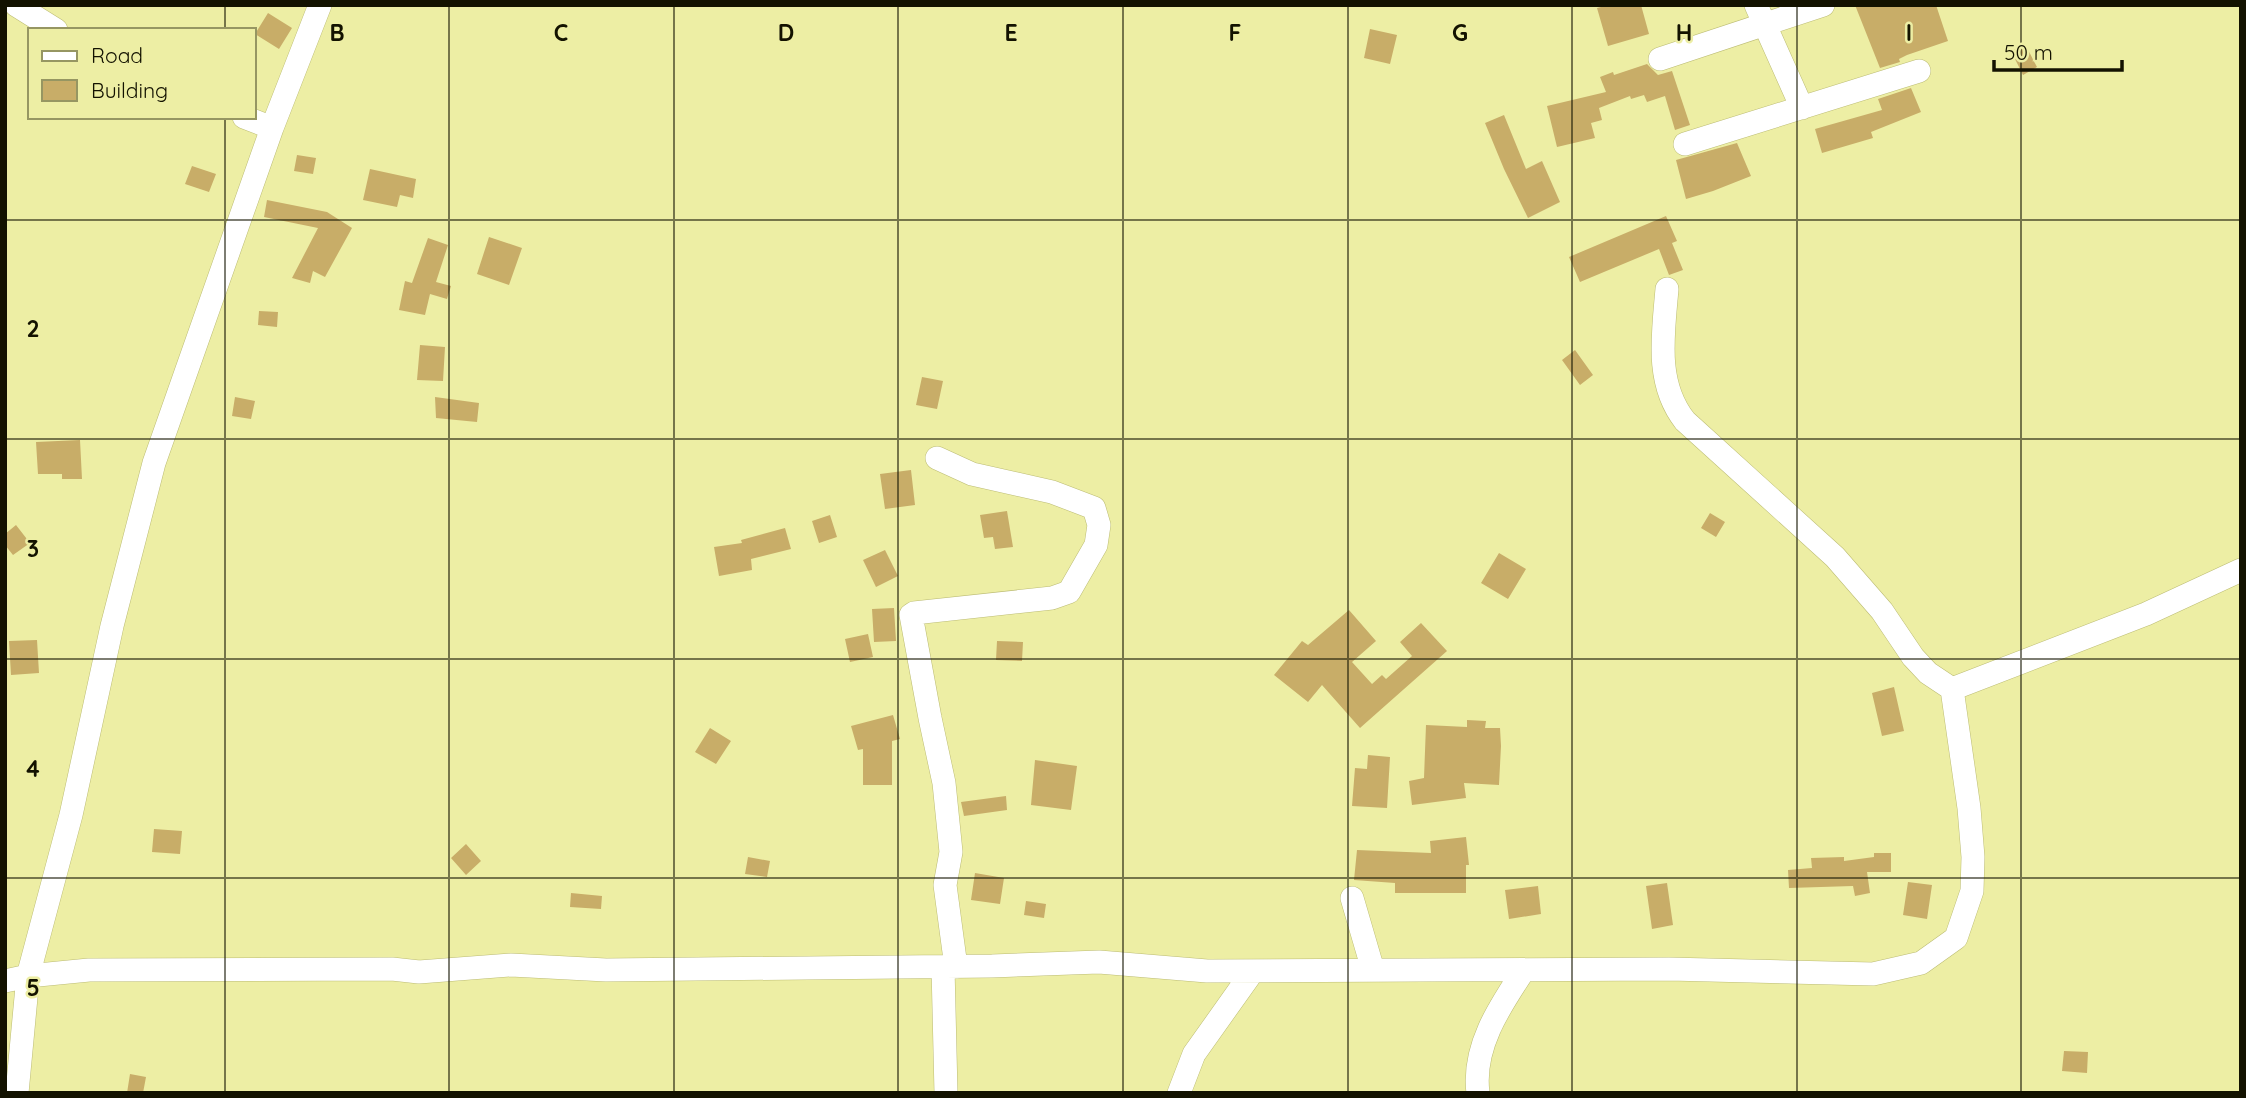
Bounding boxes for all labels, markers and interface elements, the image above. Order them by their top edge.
text: B [329,18,345,47]
text: C [554,18,568,47]
text: D [778,18,794,47]
text: E [1004,18,1018,47]
text: F [1229,18,1241,47]
text: G [1452,18,1468,47]
text: H [1676,18,1692,47]
text: I [1906,18,1912,47]
legend [28,28,256,119]
scale bar [1994,28,2122,72]
text: 50 m [2004,39,2053,65]
text: Road [91,42,143,68]
text: Building [91,77,168,103]
text: 2 [26,314,40,343]
text: 3 [27,534,39,563]
text: 4 [26,754,40,783]
text: 5 [26,973,40,1002]

